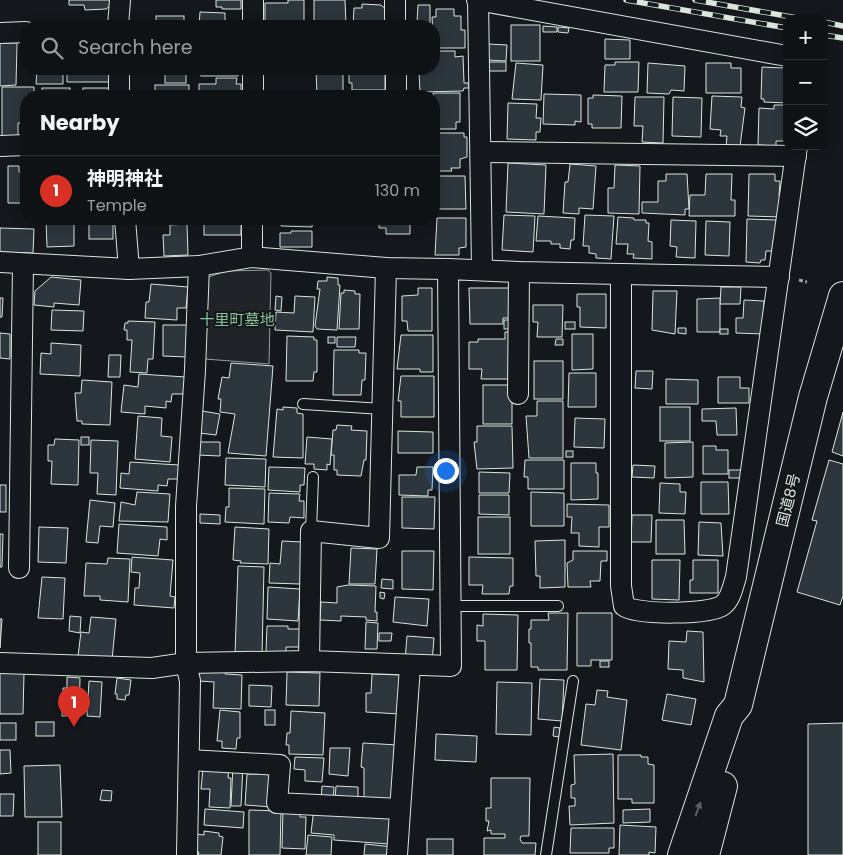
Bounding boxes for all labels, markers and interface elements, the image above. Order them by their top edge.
map controls [783,15,828,150]
button: + [783,15,828,60]
search box [20,20,440,75]
icon: search [38,34,66,62]
text: Search here [78,34,192,61]
button: − [783,60,828,105]
button: layers [783,105,828,150]
text: Nearby [40,108,120,137]
text: 神明神社 [87,165,163,192]
text: 1 [53,179,59,202]
text: 130 m [375,179,420,202]
text: Temple [87,194,147,217]
park label: 十里町墓地 [199,309,275,330]
your location [433,458,459,484]
street label: 国道8号 [771,471,805,529]
pin: 1 [58,686,90,727]
one-way arrow [694,801,702,816]

